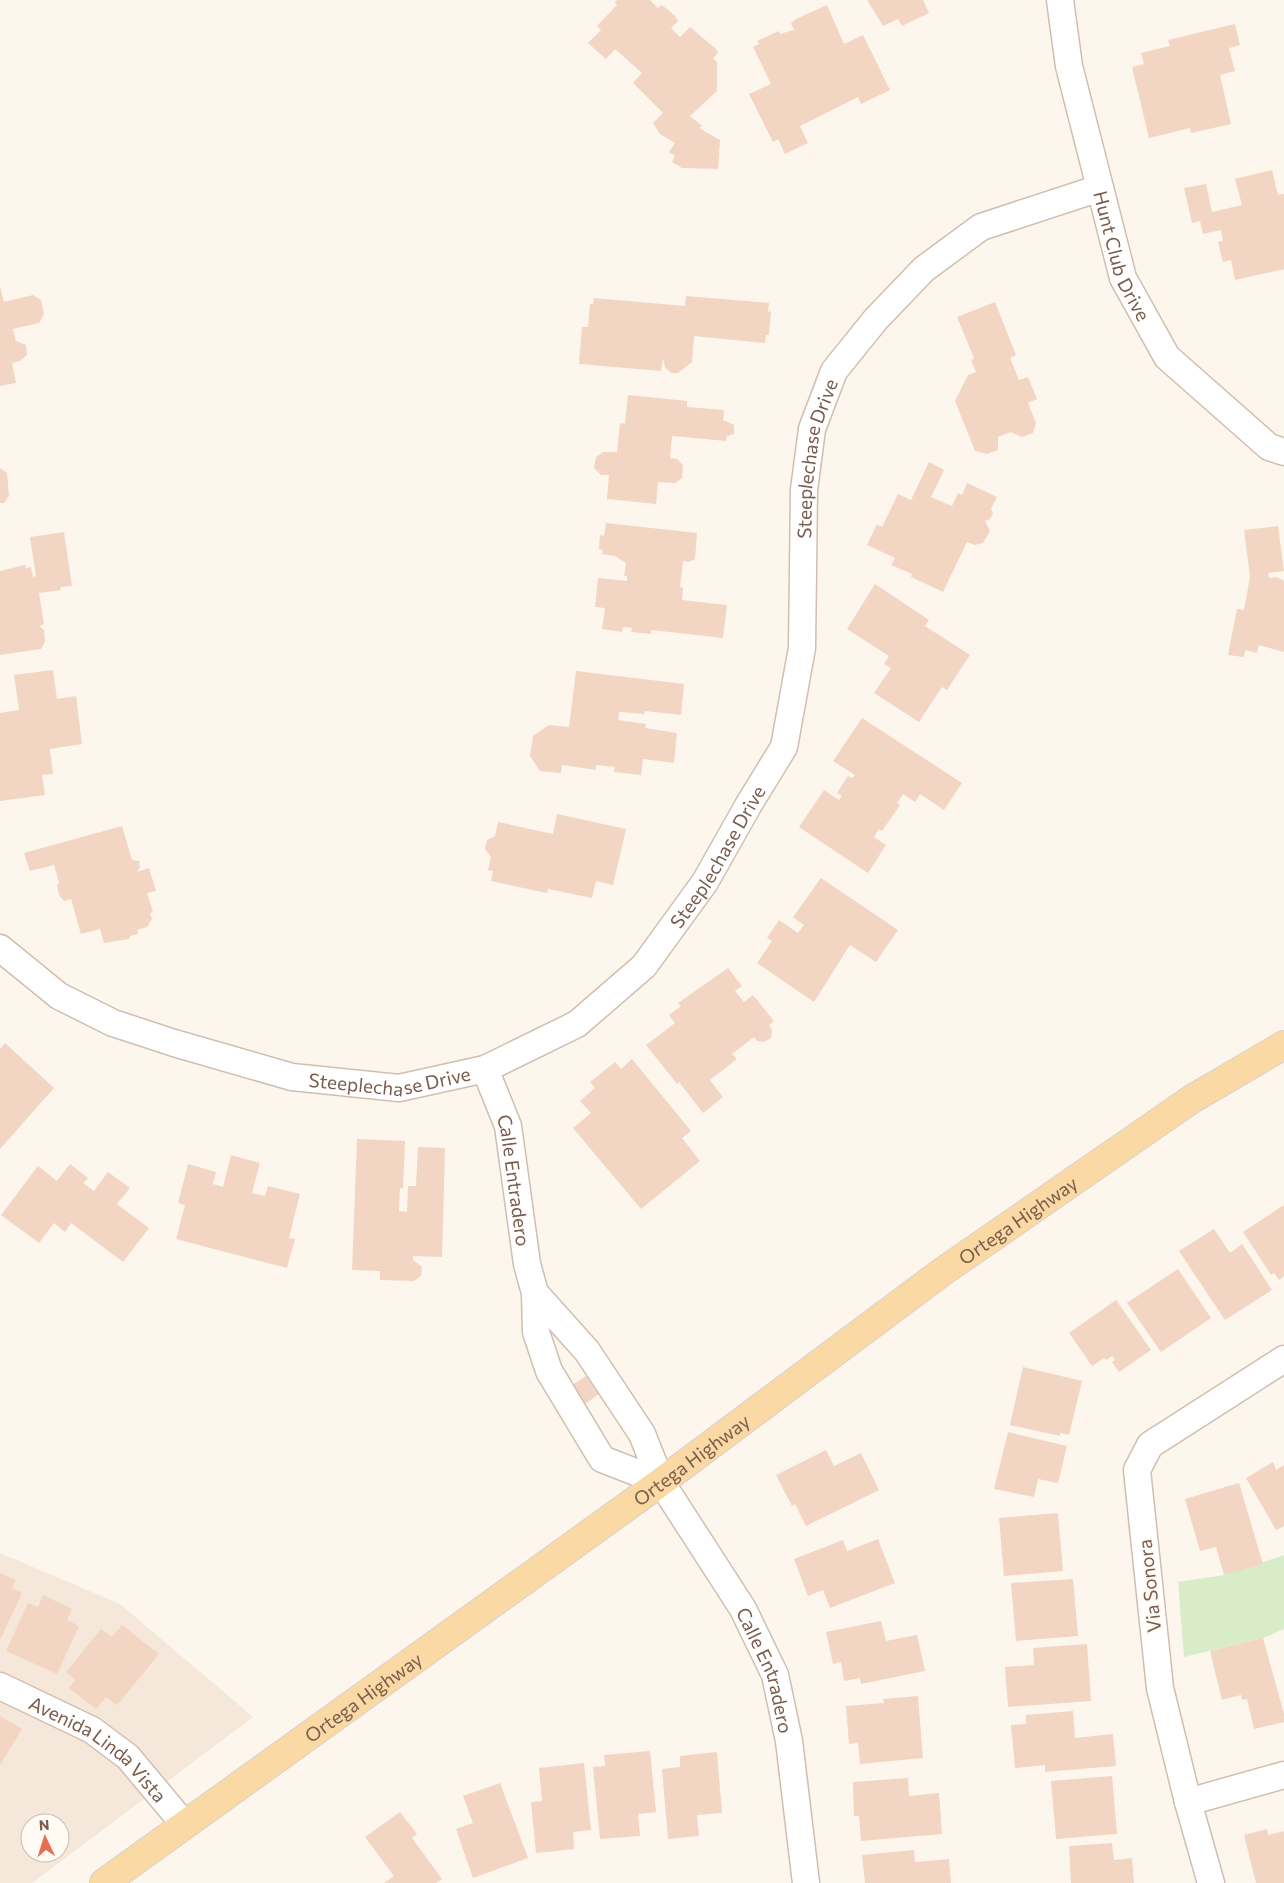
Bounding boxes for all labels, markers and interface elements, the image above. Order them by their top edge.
street label: Hunt Club Drive [1090,188,1156,325]
street label: Steeplechase Drive [792,375,842,539]
street label: Steeplechase Drive [664,781,769,932]
street label: Steeplechase Drive [308,1061,472,1100]
street label: Calle Entradero [493,1110,536,1248]
street label: Ortega Highway [954,1171,1081,1269]
street label: Ortega Highway [628,1408,754,1510]
street label: Via Sonora [1133,1538,1165,1634]
street label: Calle Entradero [732,1603,798,1735]
street label: Ortega Highway [300,1647,426,1747]
street label: Avenida Linda Vista [26,1690,172,1806]
north arrow [20,1813,70,1863]
text: N [38,1816,50,1833]

